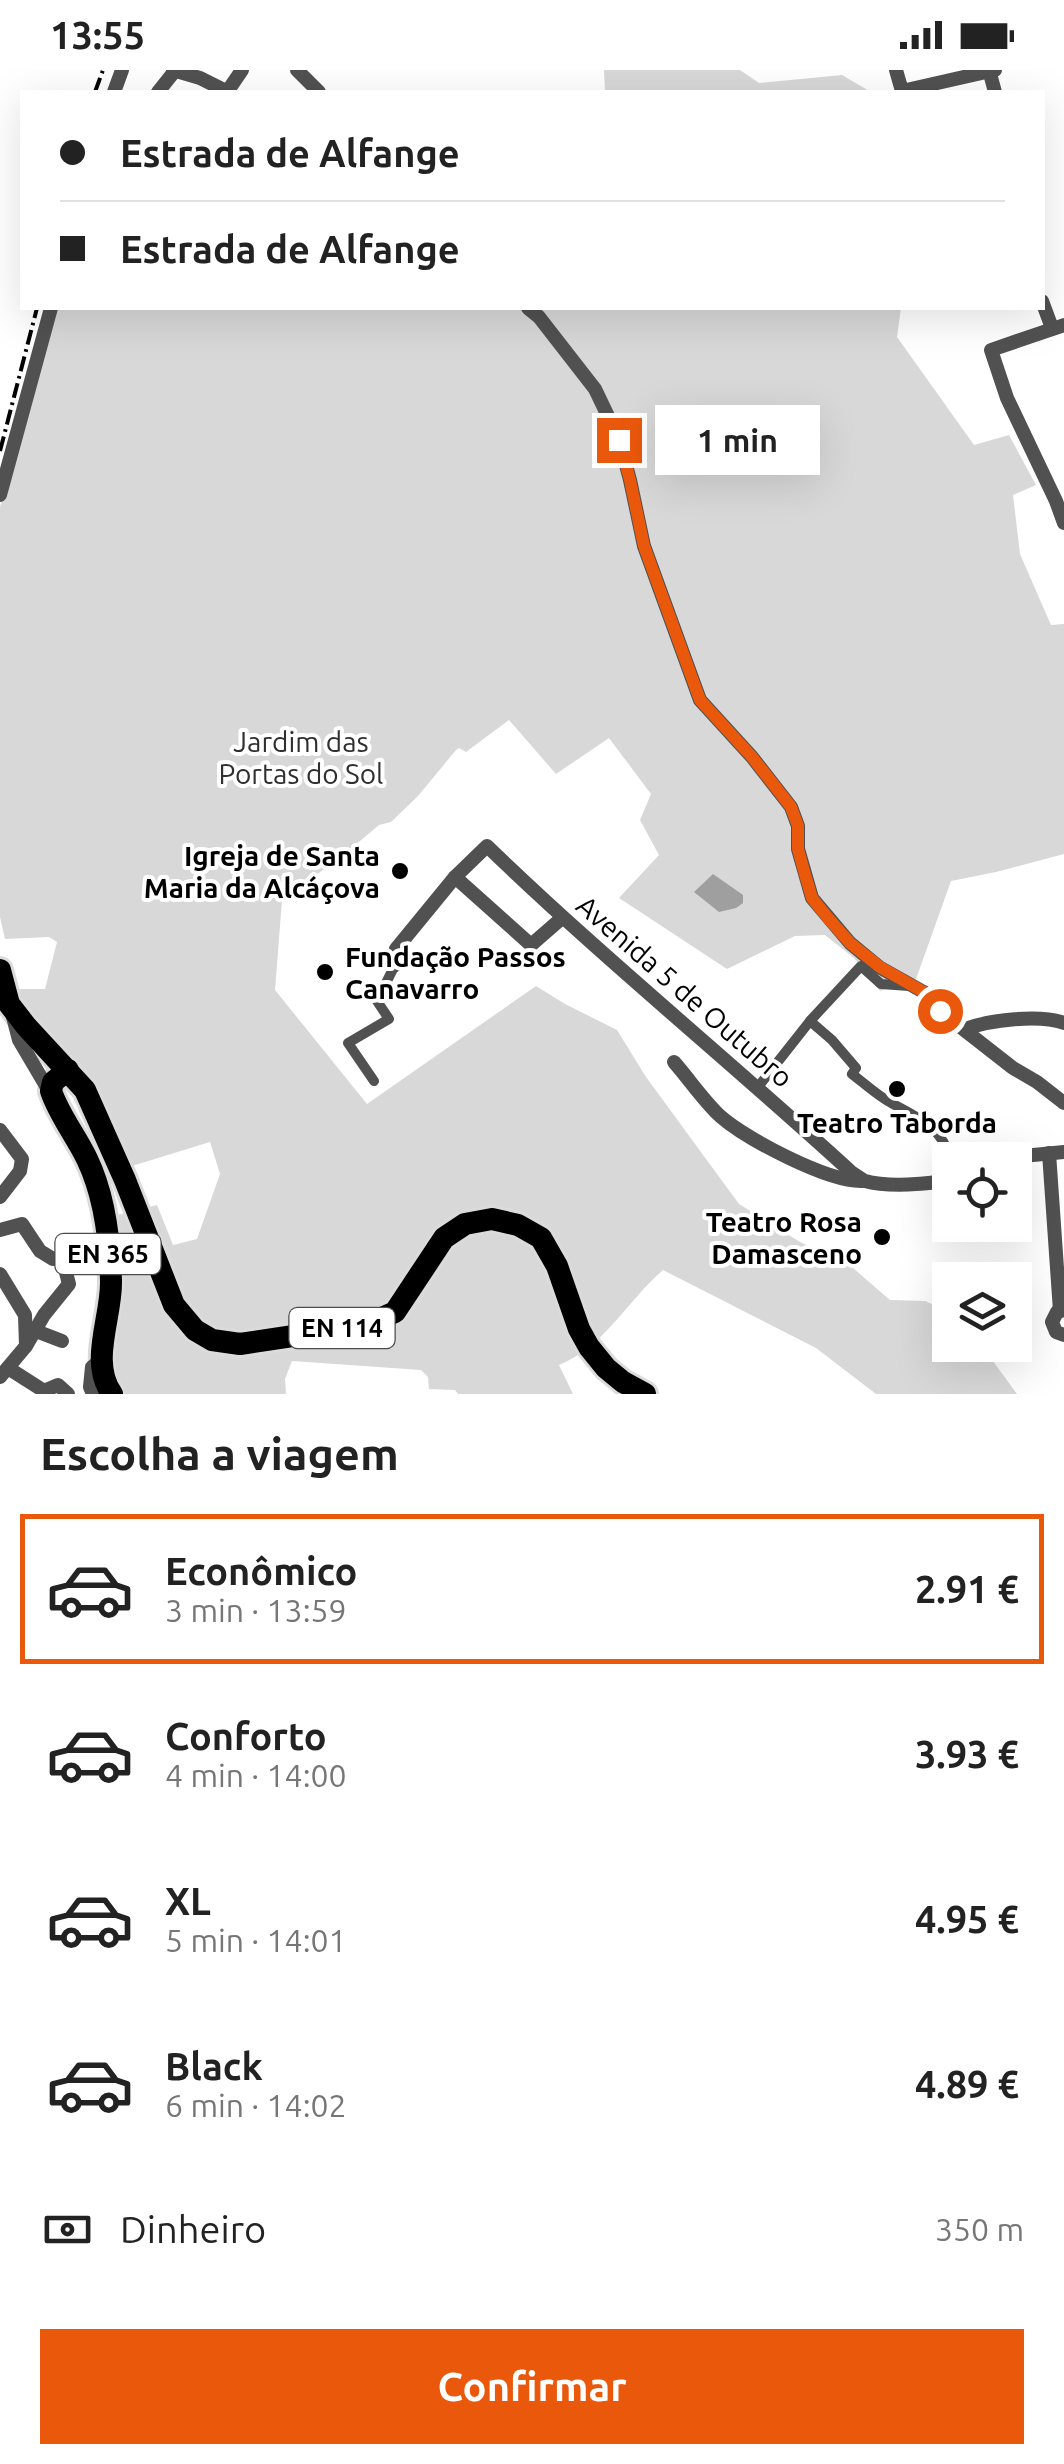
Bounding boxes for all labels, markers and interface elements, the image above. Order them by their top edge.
text: 13:55 [50,14,145,56]
text: Estrada de Alfange [120,132,460,174]
text: Estrada de Alfange [120,228,460,270]
callout: 1 min [654,405,819,475]
route end [597,418,642,463]
text: 1 min [697,422,778,458]
park label: Jardim das Portas do Sol [219,726,383,789]
place label: Igreja de Santa Maria da Alcáçova [144,840,380,904]
marker: Igreja de Santa Maria da Alcáçova [389,860,411,882]
street label: Avenida 5 de Outubro [571,889,799,1093]
place label: Fundação Passos Canavarro [345,941,566,1004]
marker: Fundação Passos Canavarro [314,961,336,983]
route start [918,989,963,1034]
marker: Teatro Taborda [886,1078,908,1100]
place label: Teatro Taborda [797,1107,997,1138]
map controls [932,1142,1032,1362]
button: locate [932,1142,1032,1242]
place label: Teatro Rosa Damasceno [706,1206,862,1269]
marker: Teatro Rosa Damasceno [871,1226,893,1248]
road number: EN 365 [56,1234,160,1274]
button: layers [932,1262,1032,1362]
road number: EN 114 [290,1308,394,1348]
text: Escolha a viagem [40,1428,399,1479]
icon: car [45,1544,135,1634]
text: Econômico [165,1550,357,1592]
text: 2.91 € [915,1568,1019,1610]
text: 3 min · 13:59 [165,1592,347,1628]
icon: car [45,1709,135,1799]
text: Conforto [165,1715,327,1757]
text: 3.93 € [915,1733,1019,1775]
text: 4 min · 14:00 [165,1757,347,1793]
icon: car [45,1874,135,1964]
text: XL [165,1880,211,1922]
text: 4.95 € [915,1898,1019,1940]
text: 5 min · 14:01 [165,1922,347,1958]
icon: car [45,2039,135,2129]
text: Black [165,2045,263,2087]
text: 4.89 € [915,2063,1019,2105]
text: 6 min · 14:02 [165,2087,347,2123]
icon: cash [40,2202,95,2257]
text: Dinheiro [120,2208,266,2250]
text: 350 m [935,2211,1024,2247]
button: Confirmar [40,2329,1024,2444]

